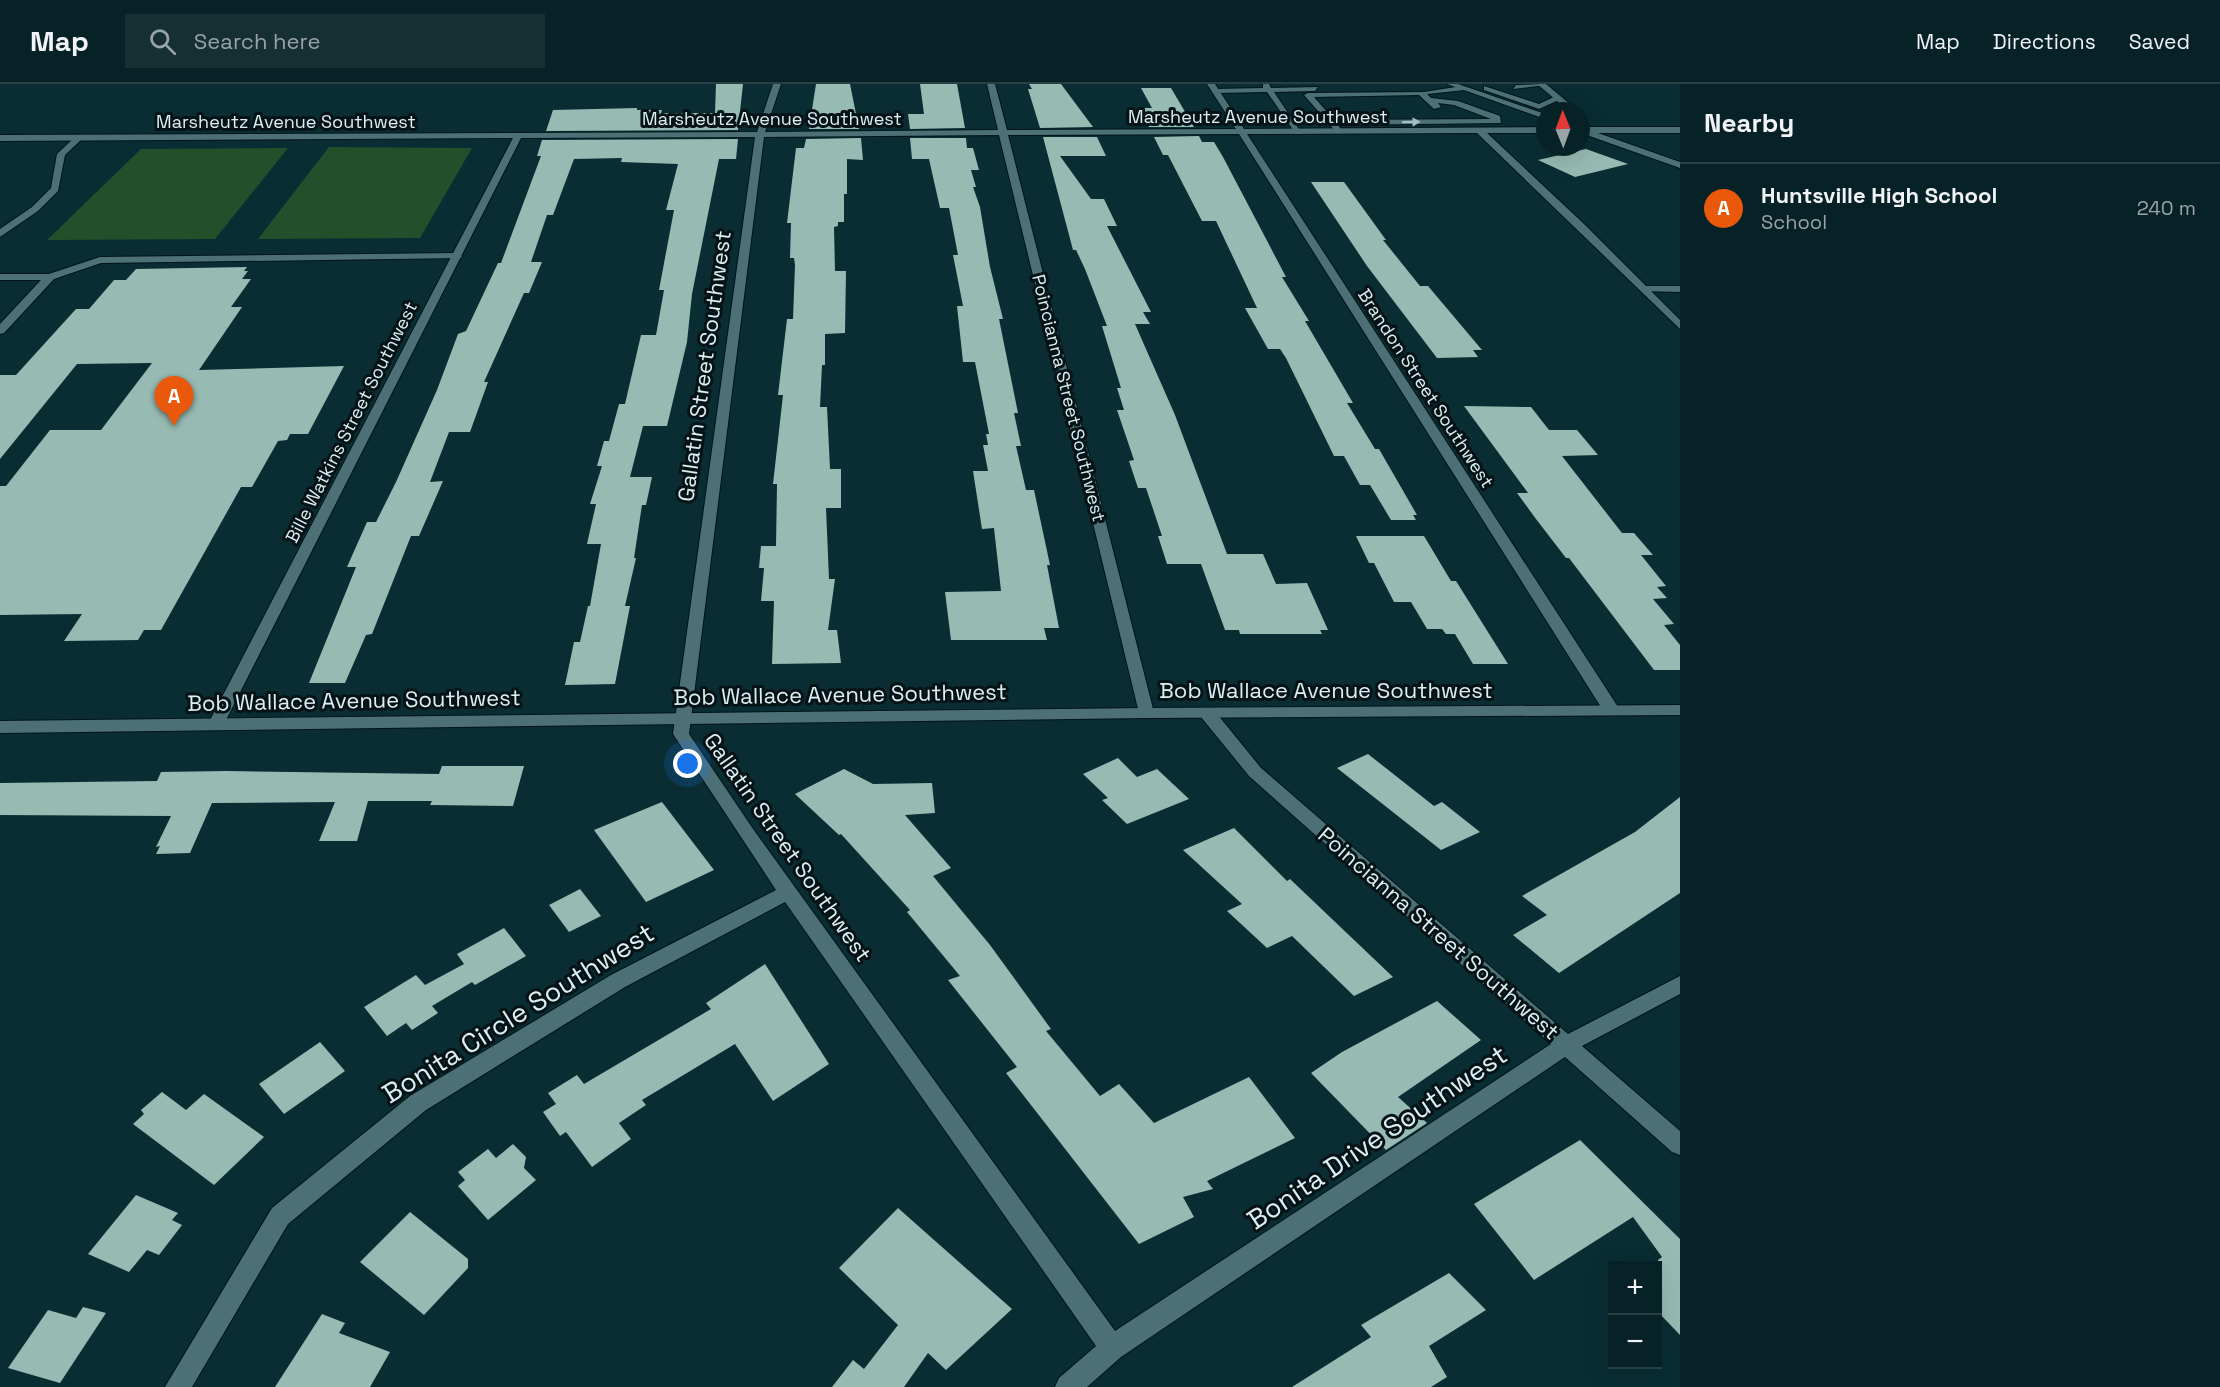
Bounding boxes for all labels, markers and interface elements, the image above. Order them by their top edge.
search box [125,14,545,68]
text: Map [30,23,89,59]
icon: search [146,25,179,58]
text: Search here [194,27,321,55]
text: Map [1916,28,1960,55]
text: Directions [1993,28,2096,55]
text: Saved [2129,28,2190,55]
north arrow [1536,102,1590,156]
street label: Marsheutz Avenue Southwest [1128,105,1388,128]
text: Nearby [1704,106,1794,140]
street label: Marsheutz Avenue Southwest [642,107,902,130]
street label: Marsheutz Avenue Southwest [156,110,416,133]
one-way arrow [1401,117,1420,127]
text: Huntsville High School [1761,181,1997,209]
text: A [1717,195,1730,221]
text: 240 m [2137,195,2196,221]
text: School [1761,209,1827,235]
street label: Gallatin Street Southwest [671,229,737,503]
street label: Poincianna Street Southwest [1027,272,1111,524]
street label: Brandon Street Southwest [1353,284,1499,492]
street label: Bille Watkins Street Southwest [280,298,422,546]
pin: A [154,376,194,426]
street label: Bob Wallace Avenue Southwest [1159,676,1493,704]
street label: Bob Wallace Avenue Southwest [673,677,1007,711]
street label: Bob Wallace Avenue Southwest [187,683,521,717]
street label: Gallatin Street Southwest [698,727,878,967]
your location [673,749,702,778]
street label: Poincianna Street Southwest [1313,821,1565,1045]
street label: Bonita Circle Southwest [376,915,660,1111]
street label: Bonita Drive Southwest [1240,1037,1514,1237]
map controls [1608,1261,1662,1369]
button: + [1608,1261,1662,1315]
button: − [1608,1315,1662,1369]

